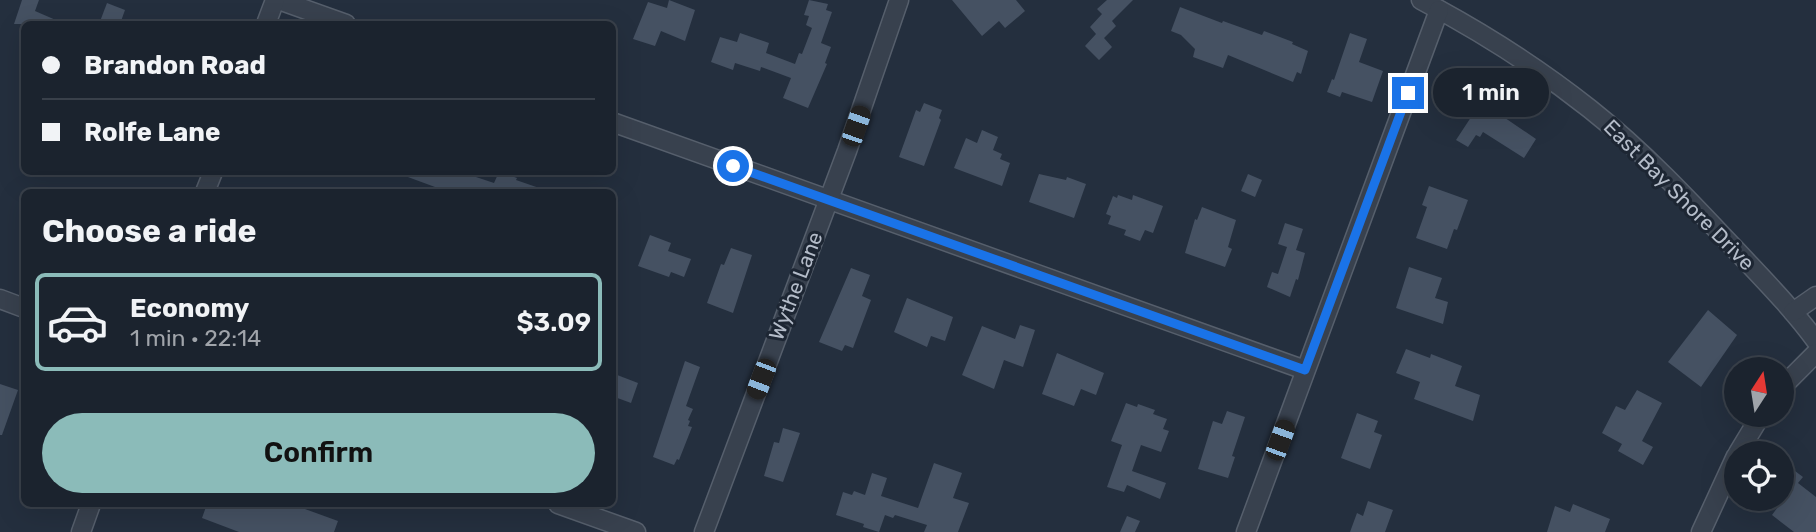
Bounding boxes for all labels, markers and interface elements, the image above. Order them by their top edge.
text: Brandon Road [84,50,266,81]
callout: 1 min [1432,68,1548,118]
route end [1392,77,1424,109]
text: 1 min [1462,78,1520,106]
car [840,103,873,149]
street label: East Bay Shore Drive [1599,114,1760,275]
text: Rolfe Lane [84,117,220,148]
route start [717,150,749,182]
text: Choose a ride [42,212,256,250]
street label: Wythe Lane [763,228,828,344]
icon: car [46,291,109,354]
text: Economy [130,293,249,324]
text: $3.09 [517,307,591,338]
text: 1 min · 22:14 [130,324,261,352]
car [744,356,779,402]
north arrow [1724,357,1794,427]
map controls [1724,357,1794,511]
button: Confirm [42,413,595,493]
car [1263,417,1298,463]
button: locate [1724,441,1794,511]

